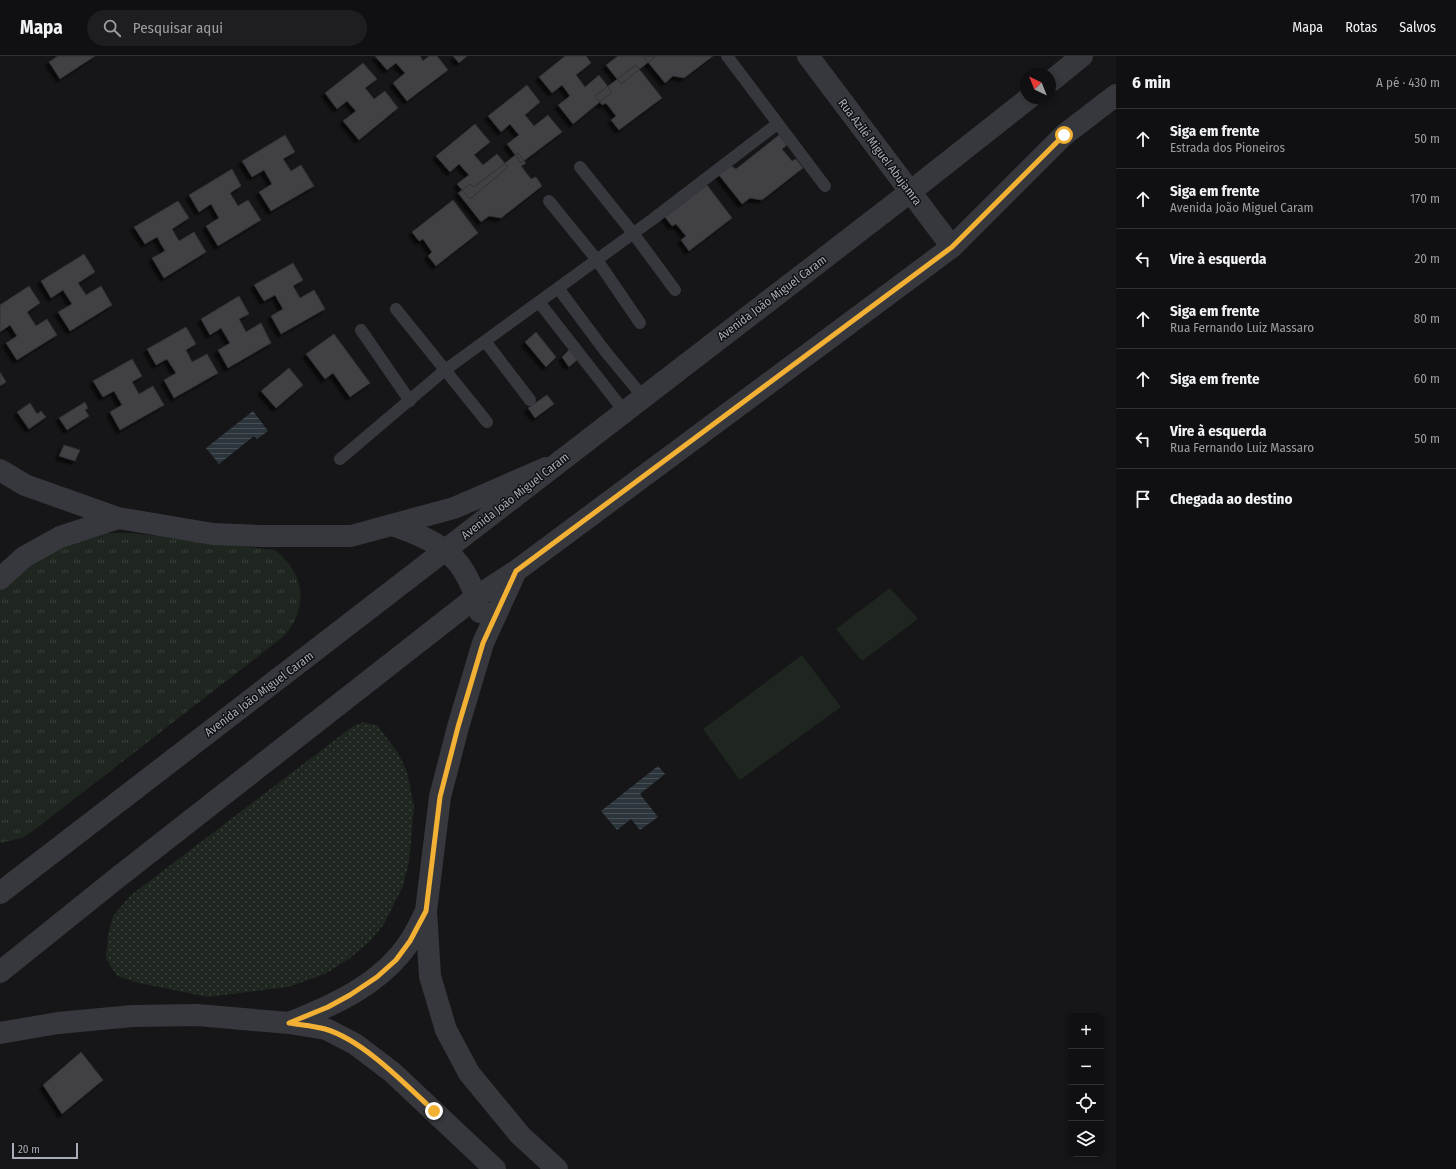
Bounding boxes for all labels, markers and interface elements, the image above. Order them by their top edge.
search box [87,10,367,46]
text: Mapa [20,16,63,39]
icon: search [101,17,123,39]
text: Pesquisar aqui [133,19,223,37]
text: Mapa [1292,19,1323,36]
text: Rotas [1345,19,1377,36]
text: Salvos [1399,19,1436,36]
north arrow [1020,68,1056,104]
text: 6 min [1132,72,1171,93]
text: A pé · 430 m [1376,75,1440,90]
street label: Rua Azilé Miguel Abujamra [835,96,925,208]
text: Siga em frente [1170,122,1260,140]
route start [1055,126,1073,144]
icon: ahead [1132,128,1154,150]
text: 50 m [1414,131,1440,146]
text: Estrada dos Pioneiros [1170,140,1285,155]
text: Siga em frente [1170,182,1260,200]
icon: ahead [1132,188,1154,210]
text: 170 m [1410,191,1440,206]
text: Avenida João Miguel Caram [1170,200,1314,215]
icon: left [1132,248,1154,270]
text: Vire à esquerda [1170,250,1267,268]
text: 20 m [1414,251,1440,266]
street label: Avenida João Miguel Caram [715,253,829,343]
text: Siga em frente [1170,302,1260,320]
icon: ahead [1132,308,1154,330]
text: 80 m [1414,311,1440,326]
text: Rua Fernando Luiz Massaro [1170,320,1314,335]
icon: ahead [1132,368,1154,390]
text: Siga em frente [1170,370,1260,388]
text: 60 m [1414,371,1440,386]
text: Vire à esquerda [1170,422,1267,440]
icon: left [1132,428,1154,450]
text: 50 m [1414,431,1440,446]
text: Rua Fernando Luiz Massaro [1170,440,1314,455]
street label: Avenida João Miguel Caram [458,450,572,542]
icon: arrive [1132,488,1154,510]
text: Chegada ao destino [1170,490,1292,508]
street label: Avenida João Miguel Caram [202,649,316,739]
map controls [1068,1013,1104,1157]
button: + [1068,1013,1104,1049]
button: − [1068,1049,1104,1085]
button: locate [1068,1085,1104,1121]
route end [425,1102,443,1120]
button: layers [1068,1121,1104,1157]
scale bar [12,1141,78,1160]
text: 20 m [18,1143,40,1156]

